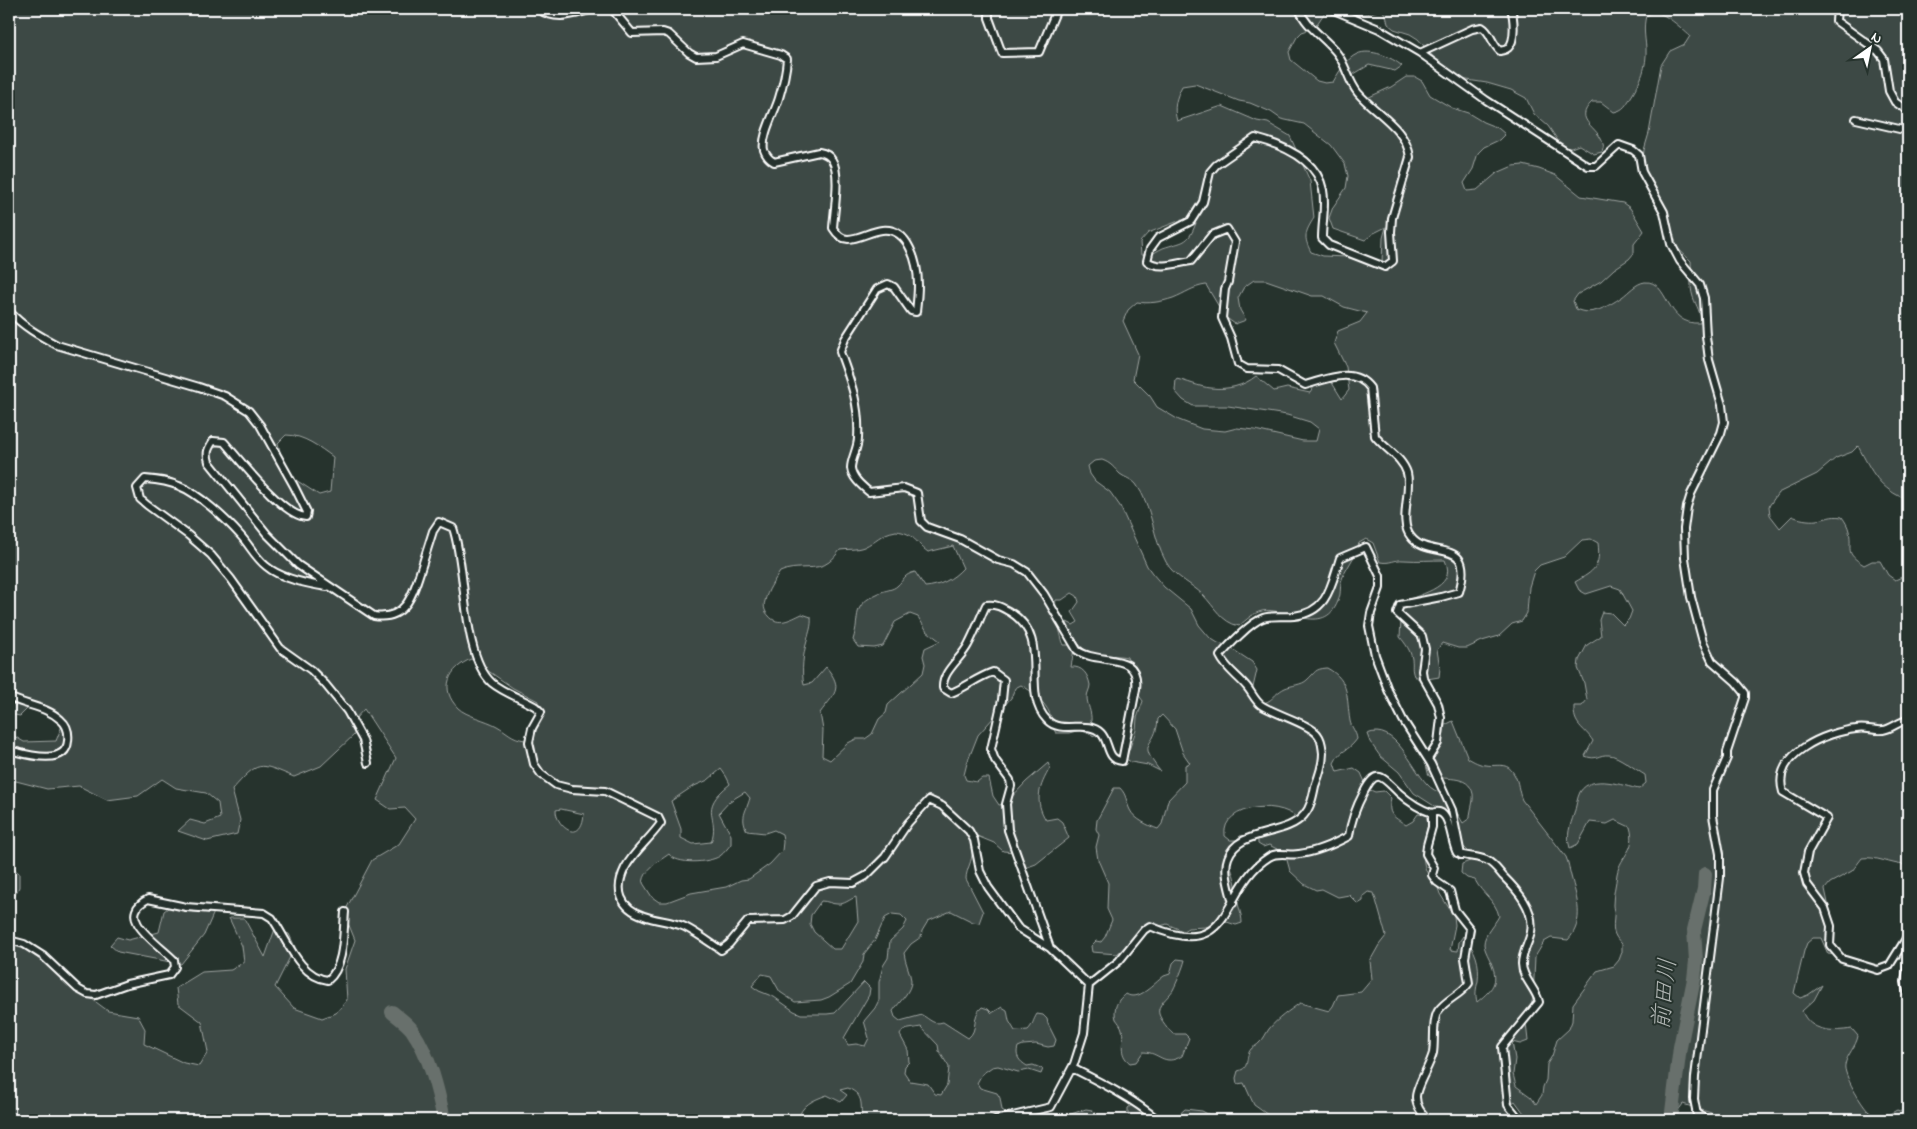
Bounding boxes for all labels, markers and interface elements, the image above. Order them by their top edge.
north arrow [1844,22,1894,72]
text: N [1867,27,1886,50]
water label: 前田川 [1645,956,1687,1032]

